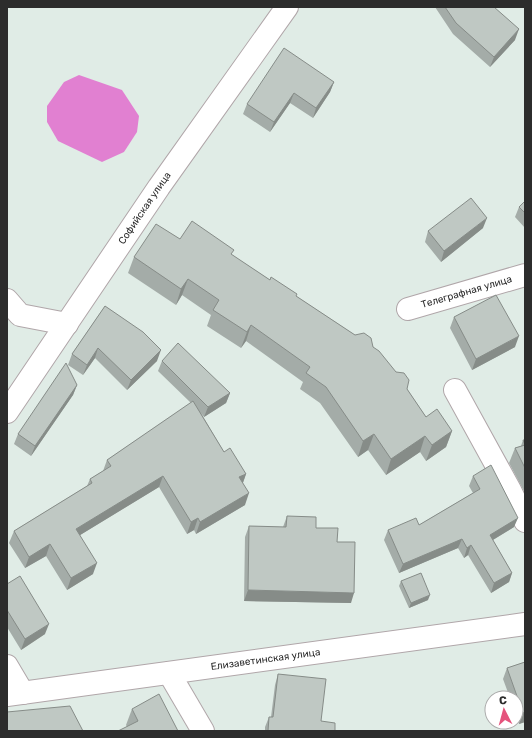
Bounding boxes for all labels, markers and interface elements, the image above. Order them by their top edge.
street label: Софийская улица [116,170,174,247]
street label: Телеграфная улица [420,273,513,311]
street label: Елизаветинская улица [210,646,321,673]
north arrow [484,690,524,730]
text: С [498,694,508,707]

